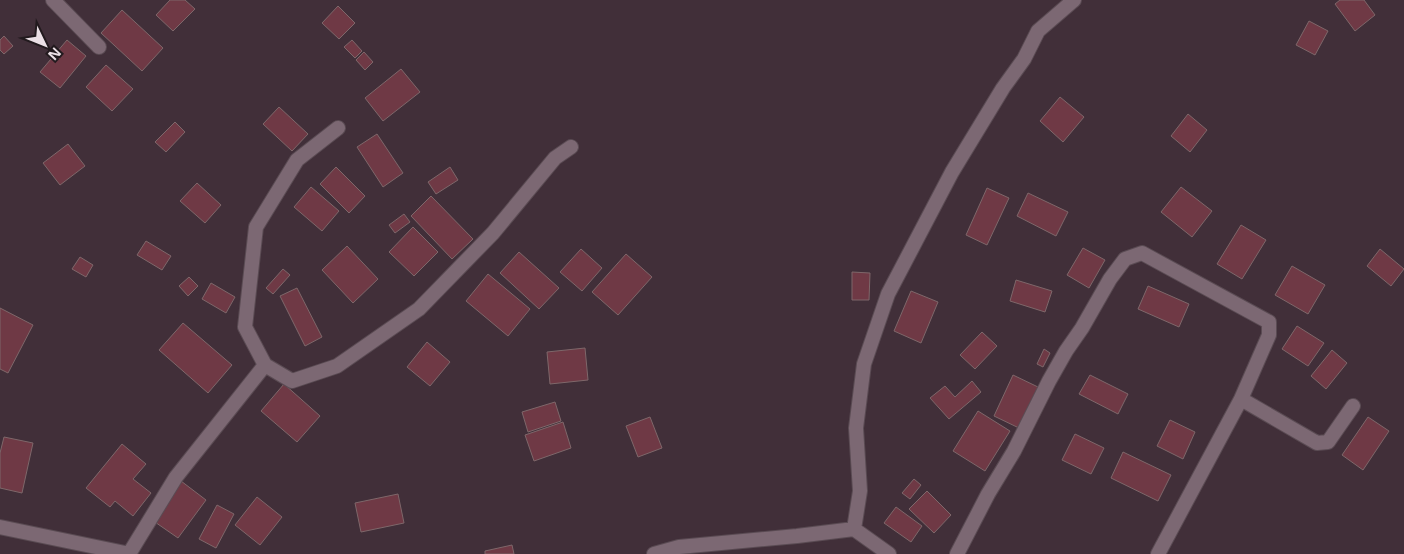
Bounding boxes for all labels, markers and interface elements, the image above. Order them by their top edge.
north arrow [20,20,70,70]
text: N [44,44,66,65]

